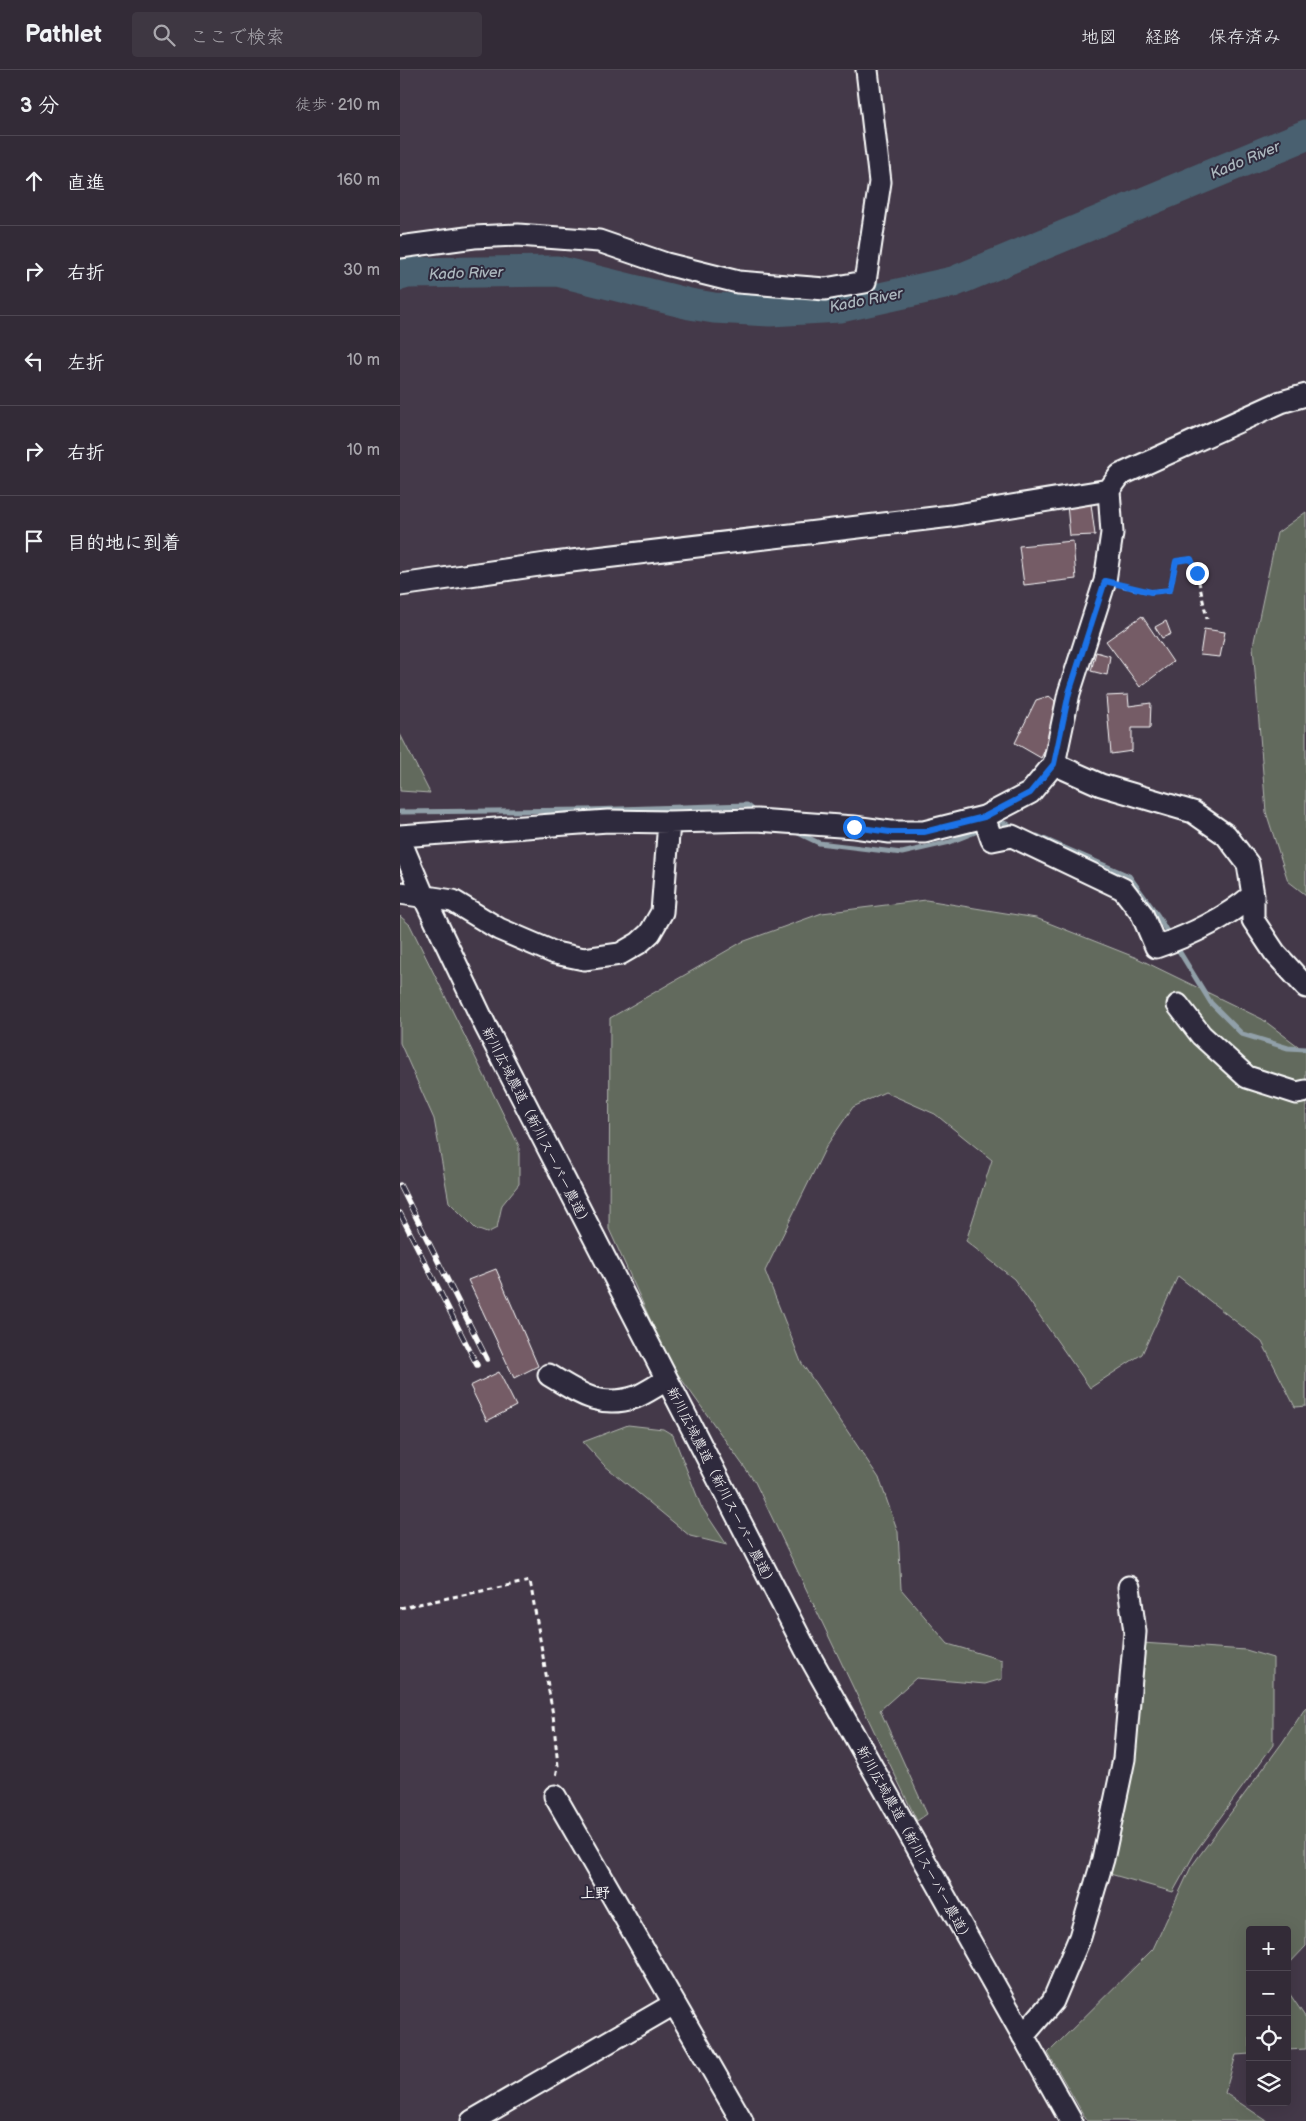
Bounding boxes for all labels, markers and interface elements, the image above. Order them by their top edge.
search box [132,12,482,57]
text: Pathlet [25,20,102,49]
icon: search [150,21,178,49]
text: ここで検索 [190,26,285,49]
text: 地図 [1081,27,1117,48]
text: 経路 [1145,27,1181,48]
text: 保存済み [1209,27,1281,48]
text: 3 分 [20,93,59,118]
text: 徒歩 · 210 m [295,96,380,115]
water label: Kado River [1207,137,1284,184]
icon: ahead [20,167,48,195]
text: 160 m [337,171,380,190]
text: 直進 [67,172,105,195]
icon: right [20,257,48,285]
text: 30 m [343,261,380,280]
text: 右折 [67,262,105,285]
water label: Kado River [429,263,505,284]
water label: Kado River [828,284,906,317]
icon: left [20,347,48,375]
text: 10 m [347,351,380,370]
text: 左折 [67,352,105,375]
icon: right [20,437,48,465]
text: 10 m [347,441,380,460]
text: 右折 [67,442,105,465]
icon: arrive [20,527,48,555]
text: 目的地に到着 [67,532,181,555]
route end [1186,562,1209,585]
route start [843,816,866,839]
street label: 新川広域農道（新川スーパー農道） [478,1024,595,1231]
street label: 新川広域農道（新川スーパー農道） [663,1384,780,1591]
street label: 新川広域農道（新川スーパー農道） [853,1742,976,1946]
district label: 上野 [580,1884,610,1903]
map controls [1246,1926,1291,2106]
button: + [1246,1926,1291,1971]
button: − [1246,1971,1291,2016]
button: locate [1246,2016,1291,2061]
button: layers [1246,2061,1291,2106]

